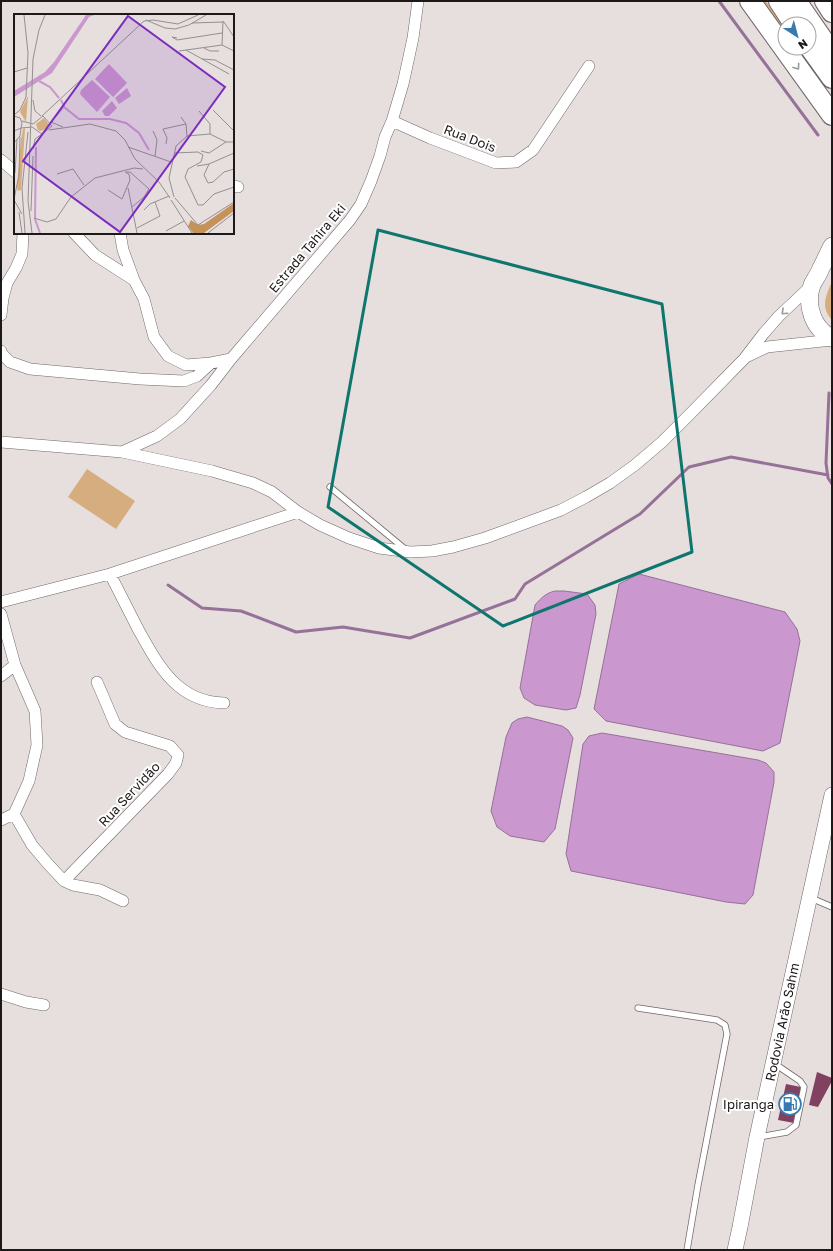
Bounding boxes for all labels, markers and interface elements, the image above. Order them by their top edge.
inset map [14,14,234,234]
north arrow [777,16,817,56]
text: N [796,37,810,52]
one-way arrow [793,62,800,69]
street label: Rua Dois [442,121,498,155]
street label: Estrada Tahira Eki [265,200,349,296]
one-way arrow [781,307,789,314]
street label: Rua Servidão [95,758,163,830]
street label: Rodovia Arão Sahm [762,961,802,1083]
fuel station icon: Ipiranga [777,1091,803,1117]
place label: Ipiranga [723,1096,774,1112]

